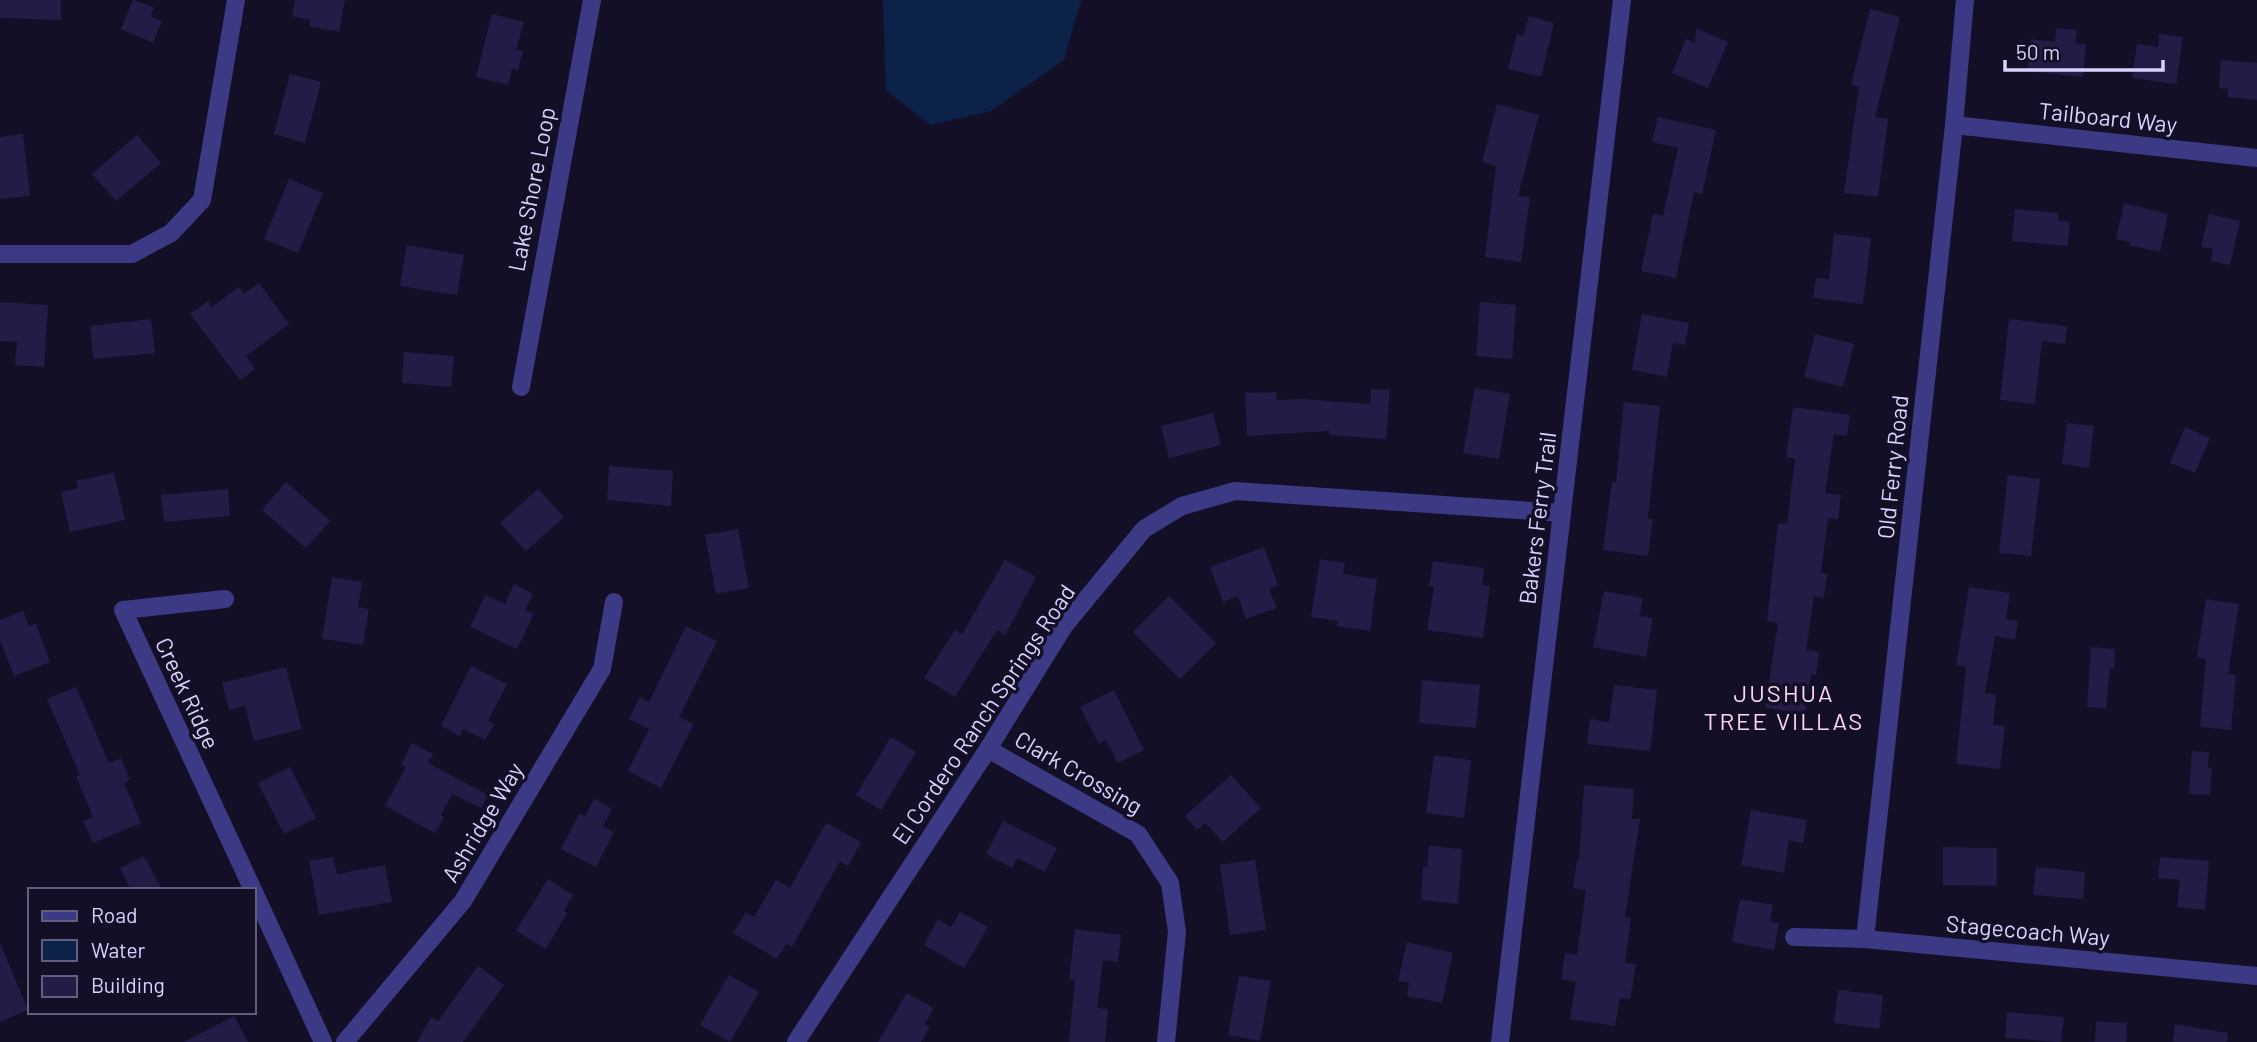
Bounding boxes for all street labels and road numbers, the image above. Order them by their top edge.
street label: Tailboard Way [2037,96,2179,138]
street label: Lake Shore Loop [501,104,561,274]
street label: Old Ferry Road [1871,394,1913,540]
street label: Bakers Ferry Trail [1513,430,1561,606]
street label: El Cordero Ranch Springs Road [886,579,1080,849]
street label: Creek Ridge [150,633,226,753]
street label: Clark Crossing [1010,724,1148,820]
street label: Ashridge Way [435,757,529,887]
street label: Stagecoach Way [1945,909,2112,951]

